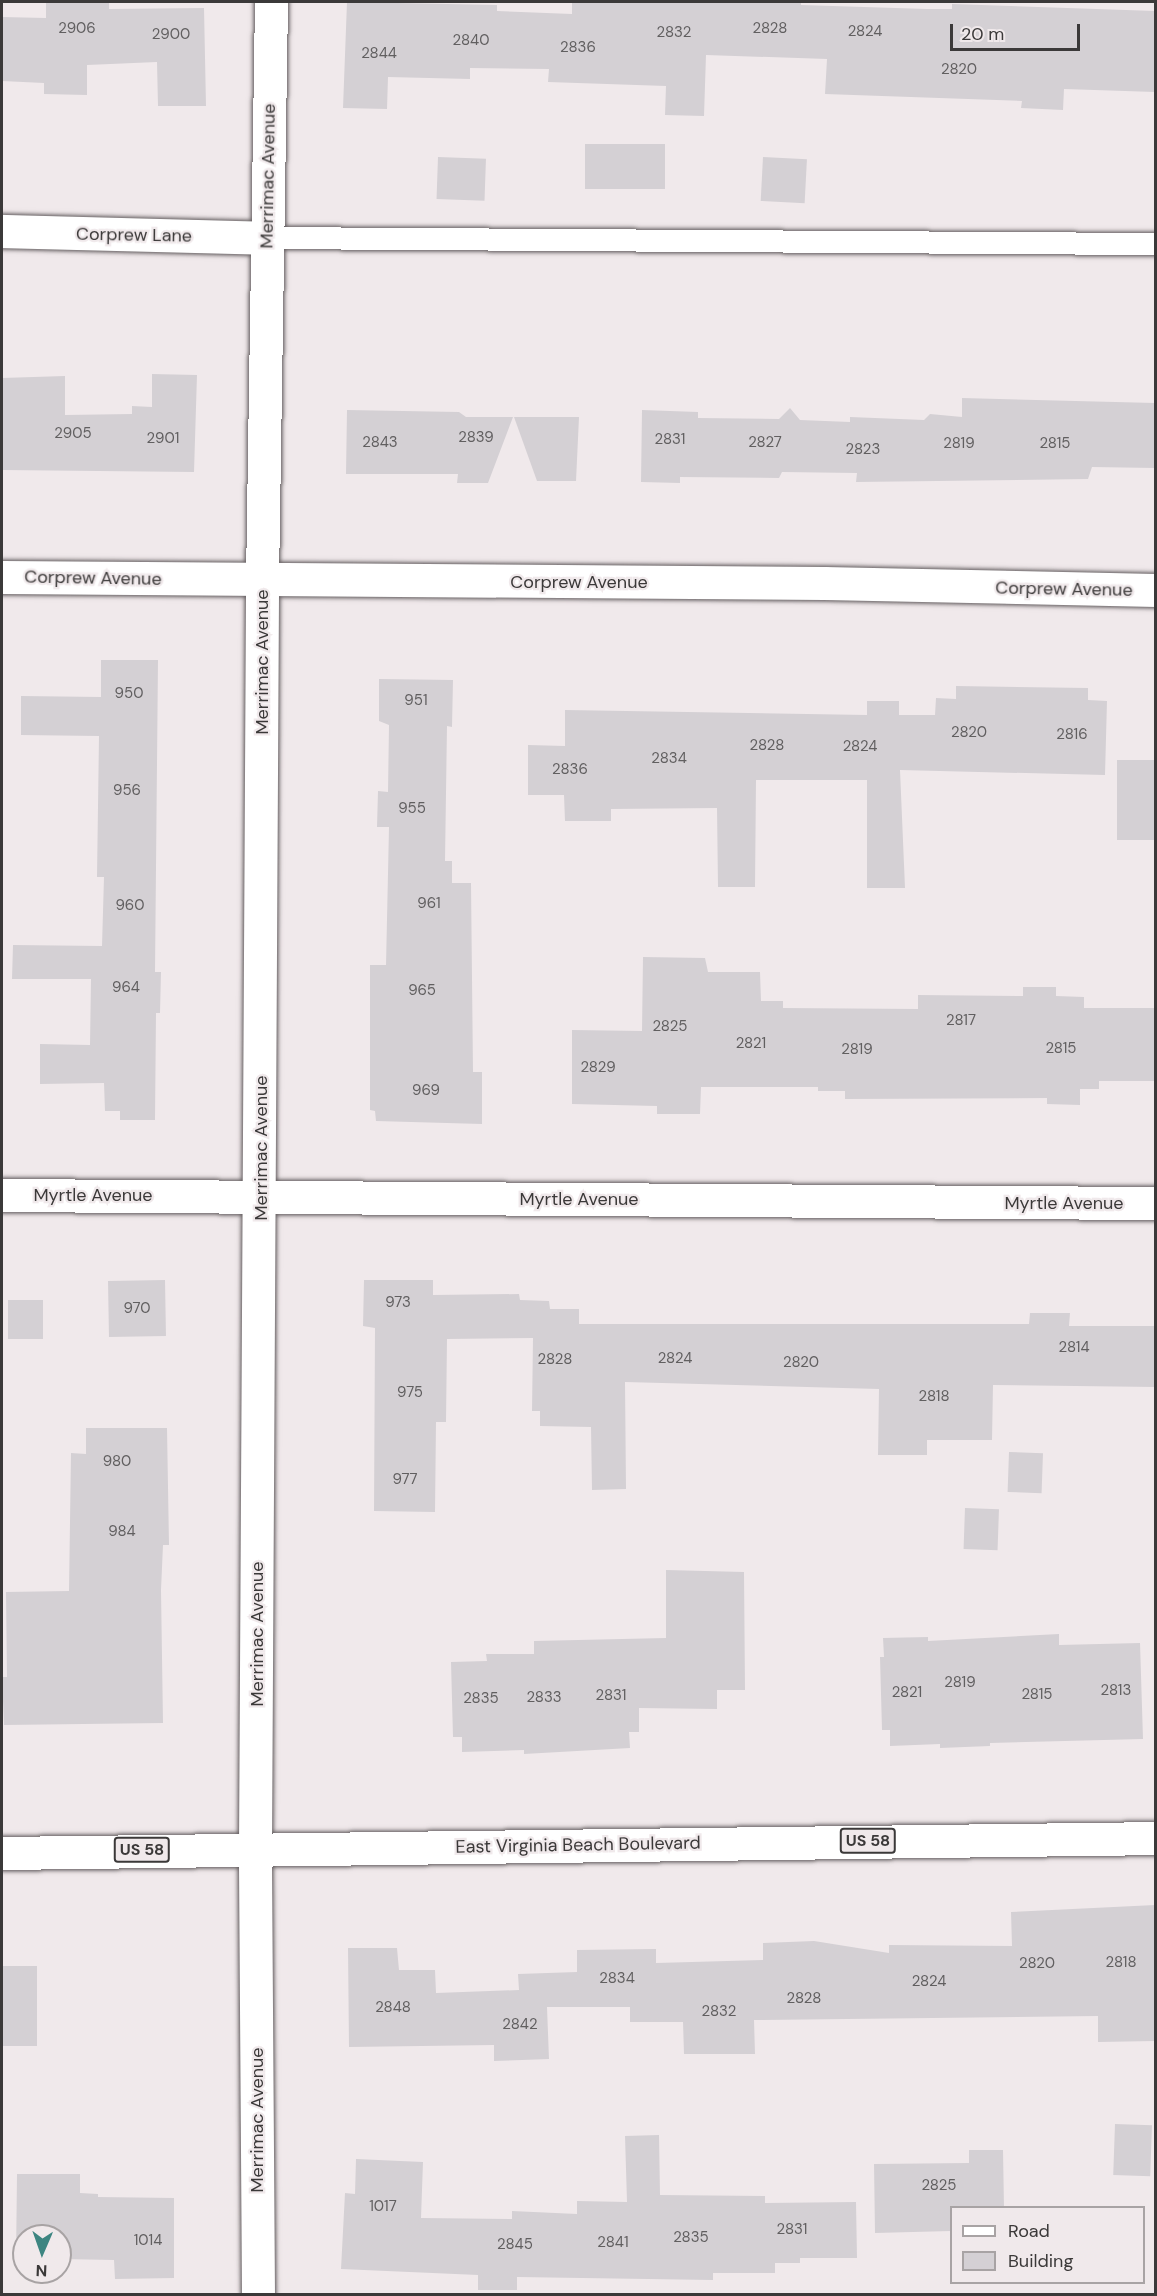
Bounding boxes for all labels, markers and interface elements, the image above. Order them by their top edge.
scale bar [953,12,1084,50]
house number: 2906 [58,20,96,38]
house number: 2828 [753,20,787,38]
text: 20 m [961,22,1004,46]
house number: 2824 [848,23,882,41]
house number: 2832 [656,24,692,42]
house number: 2900 [152,26,190,44]
house number: 2840 [453,32,489,50]
house number: 2836 [560,39,596,57]
house number: 2844 [361,45,397,63]
house number: 2820 [941,61,977,79]
street label: Merrimac Avenue [256,103,280,249]
street label: Corprew Lane [76,223,192,247]
house number: 2905 [54,425,92,443]
house number: 2839 [458,429,494,447]
house number: 2901 [147,430,179,448]
house number: 2831 [655,431,685,449]
house number: 2843 [362,434,398,452]
house number: 2827 [748,434,782,452]
house number: 2819 [943,435,975,453]
house number: 2815 [1039,435,1071,453]
house number: 2823 [846,441,880,459]
street label: Corprew Avenue [24,566,162,590]
street label: Corprew Avenue [510,571,648,593]
street label: Corprew Avenue [995,577,1133,601]
street label: Merrimac Avenue [251,589,273,735]
house number: 950 [115,685,143,703]
house number: 951 [404,692,428,710]
house number: 2820 [951,724,987,742]
house number: 2816 [1056,726,1088,744]
house number: 2828 [750,737,784,755]
house number: 2824 [843,738,877,756]
house number: 2834 [651,750,687,768]
house number: 2836 [552,761,588,779]
house number: 956 [113,782,141,800]
house number: 955 [398,800,426,818]
house number: 961 [417,895,441,913]
house number: 960 [115,897,145,915]
house number: 964 [112,979,140,997]
house number: 965 [408,982,436,1000]
house number: 2817 [946,1012,976,1030]
house number: 2825 [652,1018,688,1036]
house number: 2821 [736,1035,766,1053]
house number: 2815 [1045,1040,1077,1058]
house number: 2819 [841,1041,873,1059]
house number: 2829 [580,1059,616,1077]
street label: Merrimac Avenue [250,1075,272,1221]
house number: 969 [412,1082,440,1100]
street label: Myrtle Avenue [33,1184,153,1206]
street label: Myrtle Avenue [519,1188,639,1210]
street label: Myrtle Avenue [1004,1192,1124,1214]
house number: 973 [385,1294,411,1312]
house number: 970 [123,1300,151,1318]
house number: 2814 [1059,1339,1089,1357]
house number: 2824 [658,1350,692,1368]
house number: 2828 [538,1351,572,1369]
house number: 2820 [783,1354,819,1372]
house number: 975 [397,1384,423,1402]
house number: 2818 [918,1388,950,1406]
house number: 980 [103,1453,131,1471]
house number: 977 [392,1471,418,1489]
house number: 984 [108,1523,136,1541]
street label: Merrimac Avenue [246,1561,268,1707]
house number: 2819 [944,1674,976,1692]
house number: 2813 [1101,1682,1131,1700]
house number: 2821 [892,1684,922,1702]
house number: 2815 [1021,1686,1053,1704]
house number: 2831 [596,1687,626,1705]
house number: 2833 [526,1689,562,1707]
house number: 2835 [463,1690,499,1708]
road number: US 58 [840,1828,896,1854]
street label: East Virginia Beach Boulevard [455,1832,701,1858]
road number: US 58 [114,1837,170,1863]
house number: 2818 [1105,1954,1137,1972]
house number: 2820 [1019,1955,1055,1973]
house number: 2834 [599,1970,635,1988]
house number: 2824 [912,1973,946,1991]
house number: 2828 [787,1990,821,2008]
house number: 2848 [375,1999,411,2017]
house number: 2832 [701,2003,737,2021]
house number: 2842 [502,2016,538,2034]
street label: Merrimac Avenue [246,2047,268,2193]
house number: 2825 [921,2177,957,2195]
house number: 1017 [369,2198,397,2216]
legend [950,2206,1145,2284]
text: Road [1008,2219,1050,2243]
house number: 2831 [777,2221,807,2239]
north arrow [12,2224,72,2284]
house number: 2835 [673,2229,709,2247]
house number: 1014 [134,2232,162,2250]
house number: 2841 [597,2234,629,2252]
house number: 2845 [497,2236,533,2254]
text: Building [1008,2249,1073,2273]
text: N [35,2260,48,2281]

